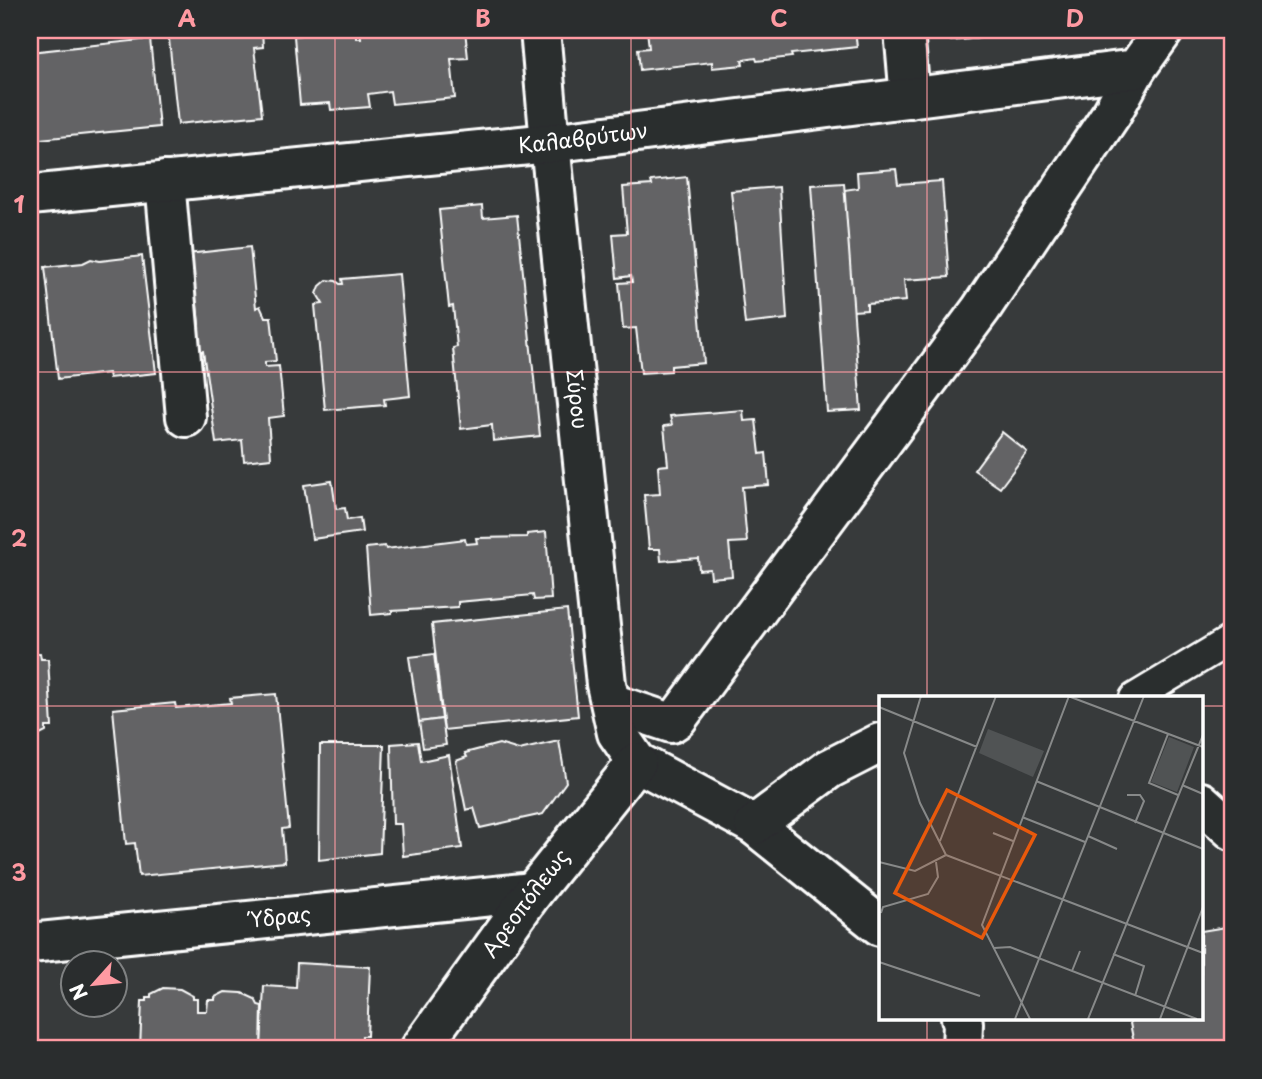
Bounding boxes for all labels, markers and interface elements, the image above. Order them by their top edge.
text: A [178,0,196,35]
text: B [475,0,491,35]
text: C [770,0,788,35]
text: D [1066,0,1084,35]
street label: Καλαβρύτων [517,113,650,160]
text: 1 [14,186,25,221]
street label: Σύρου [560,368,597,430]
text: 2 [11,520,27,555]
inset map [879,696,1202,1020]
street label: Αρεοπόλεως [473,841,576,963]
text: 3 [11,854,27,889]
street label: Ύδρας [245,897,312,935]
north arrow [60,950,130,1020]
text: N [62,979,94,1005]

